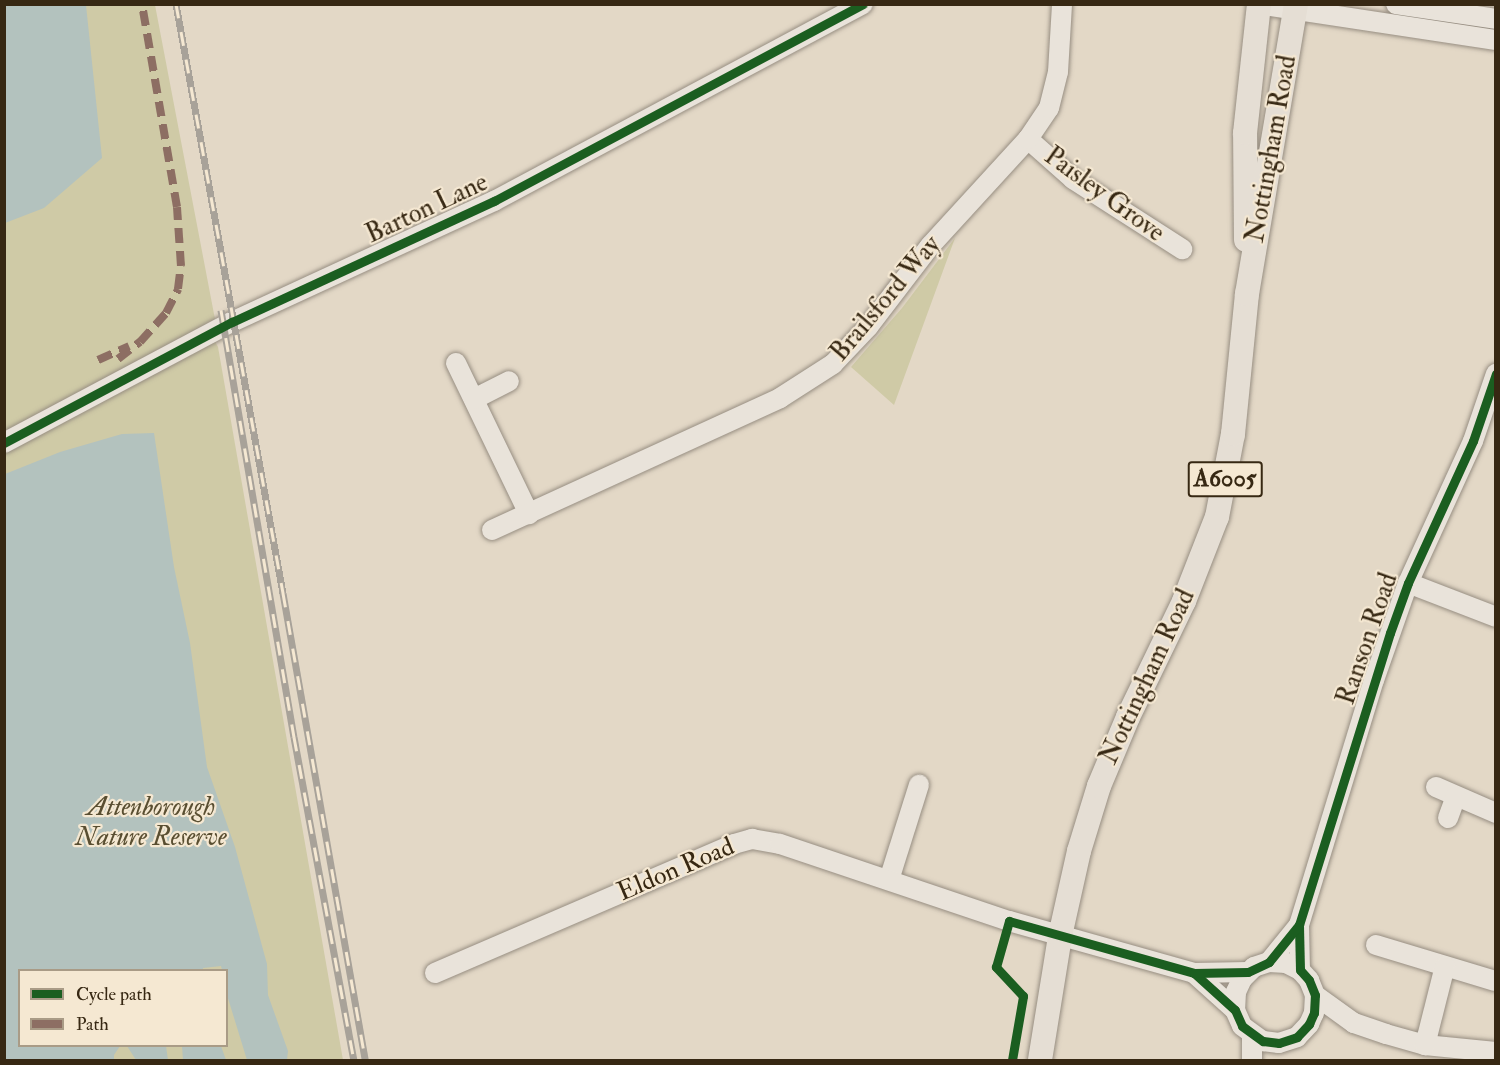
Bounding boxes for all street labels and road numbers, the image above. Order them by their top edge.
street label: Nottingham Road [1240,53,1304,245]
street label: Paisley Grove [1038,141,1170,249]
street label: Barton Lane [361,167,493,251]
street label: Brailsford Way [824,230,948,368]
road number: A6005 [1188,458,1262,500]
street label: Ranson Road [1331,569,1405,709]
street label: Nottingham Road [1094,585,1202,769]
street label: Eldon Road [613,831,739,909]

